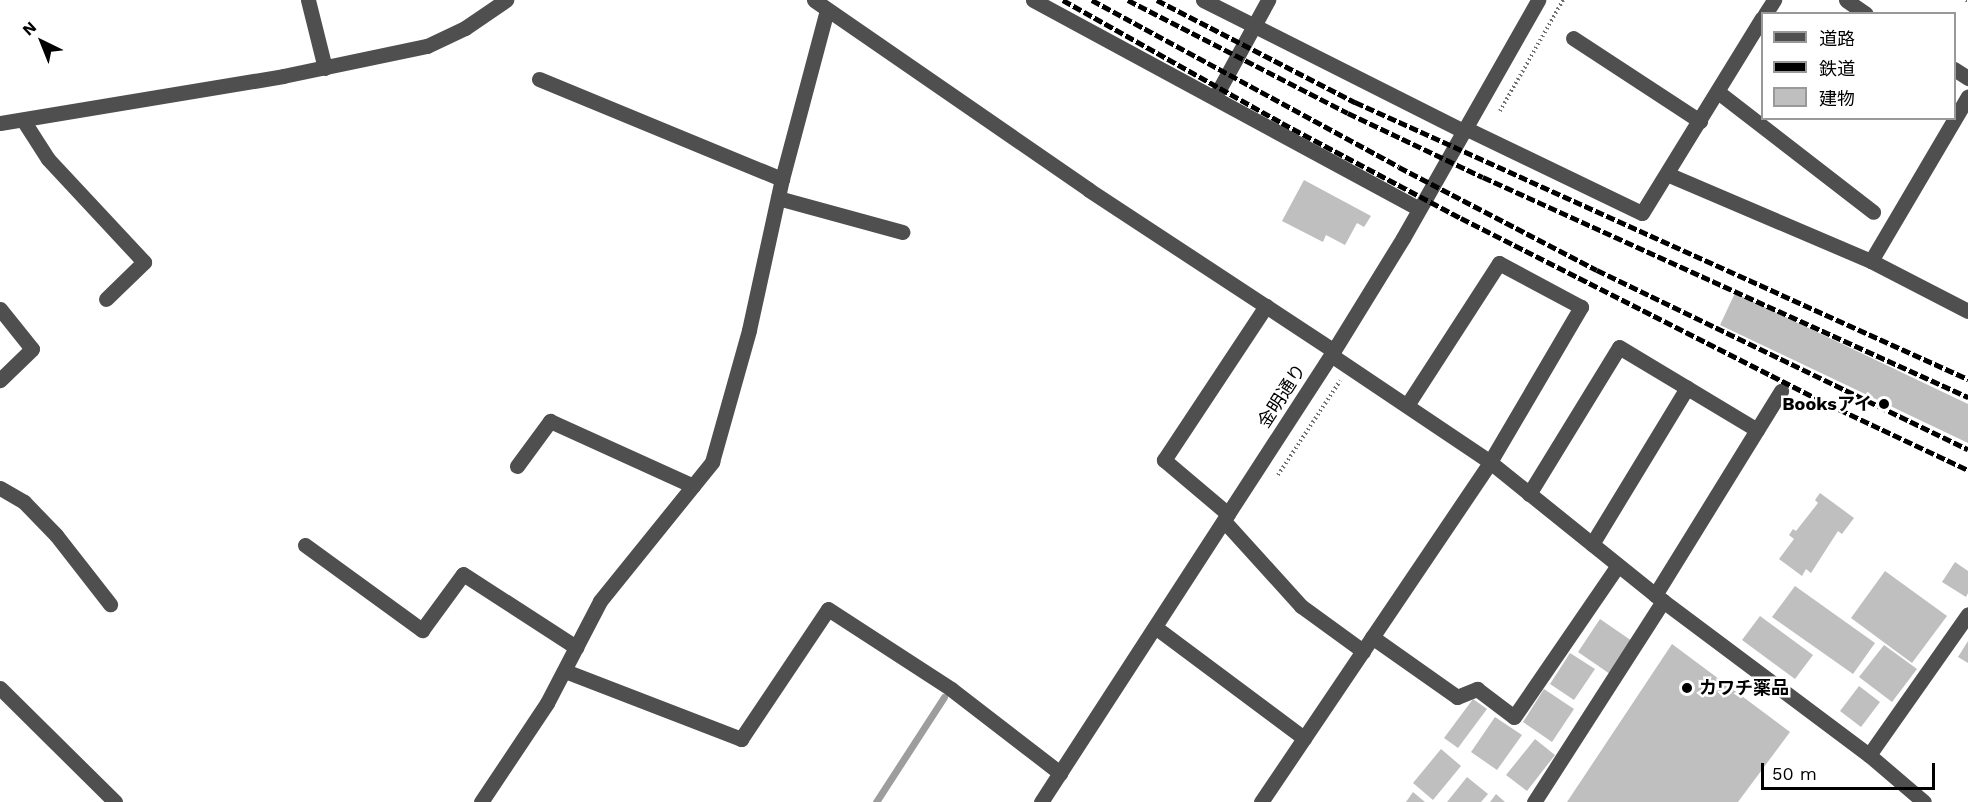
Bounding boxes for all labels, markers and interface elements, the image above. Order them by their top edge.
north arrow [12,12,72,72]
legend [1761,12,1956,120]
text: N [19,17,40,39]
text: 道路 [1819,28,1855,49]
text: 鉄道 [1819,58,1855,79]
text: 建物 [1819,88,1855,109]
street label: 金明通り [1253,360,1311,432]
place label: Booksアイ [1781,393,1872,415]
marker: Booksアイ [1877,397,1891,411]
place label: カワチ薬品 [1699,677,1789,699]
marker: カワチ薬品 [1680,681,1694,695]
scale bar [1764,751,1938,789]
text: 50 m [1772,763,1817,784]

